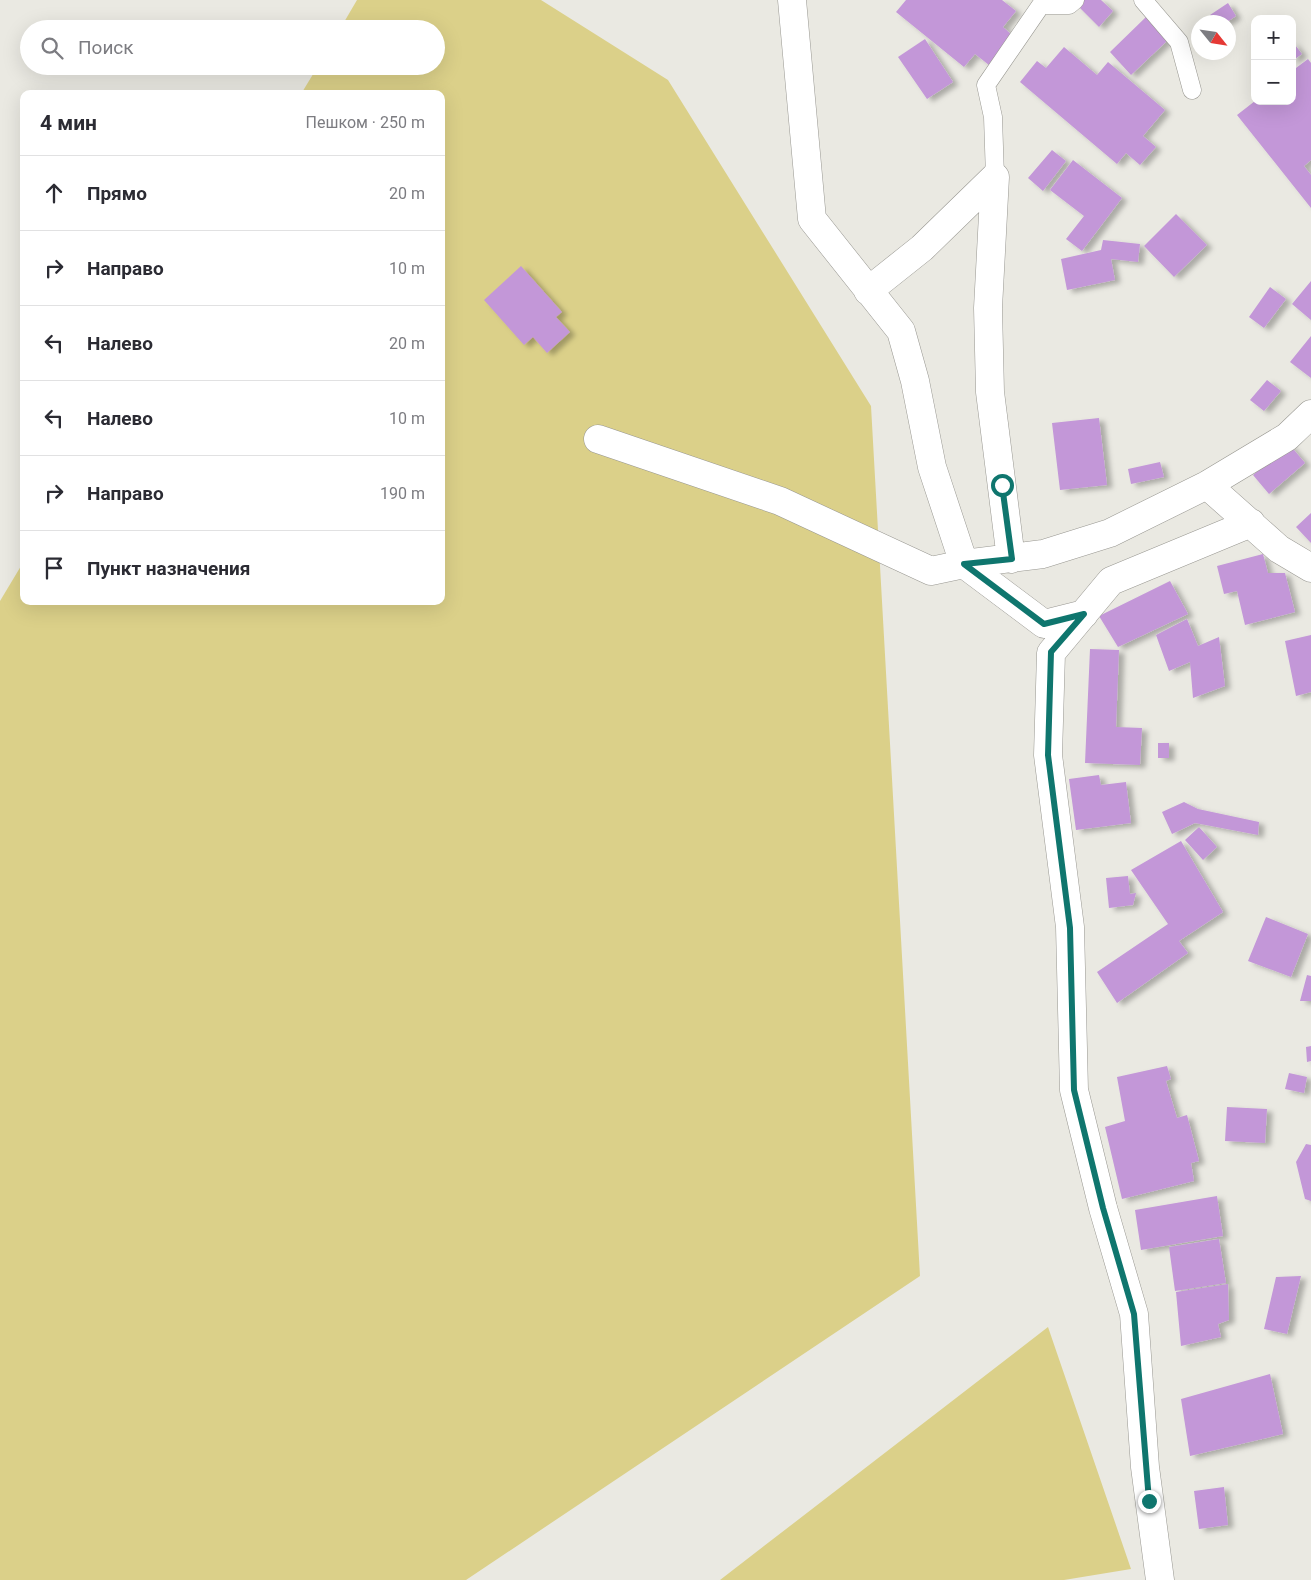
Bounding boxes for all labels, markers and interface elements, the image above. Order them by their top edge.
north arrow [1191,15,1236,60]
map controls [1251,15,1296,105]
button: + [1251,15,1296,60]
search box [20,20,445,75]
icon: search [38,34,66,62]
text: Поиск [78,36,134,59]
button: − [1251,60,1296,105]
text: 4 мин [40,111,97,135]
text: Пешком · 250 m [306,113,425,132]
icon: ahead [40,179,68,207]
text: Прямо [87,182,147,205]
text: 20 m [389,184,425,203]
icon: right [40,254,68,282]
text: Направо [87,257,164,280]
text: 10 m [389,259,425,278]
icon: left [40,329,68,357]
text: Налево [87,332,153,355]
text: 20 m [389,334,425,353]
icon: left [40,404,68,432]
text: Налево [87,407,153,430]
text: 10 m [389,409,425,428]
route start [991,474,1014,497]
icon: right [40,479,68,507]
text: Направо [87,482,164,505]
text: 190 m [380,484,425,503]
icon: arrive [40,554,68,582]
text: Пункт назначения [87,557,250,580]
route end [1138,1490,1161,1513]

